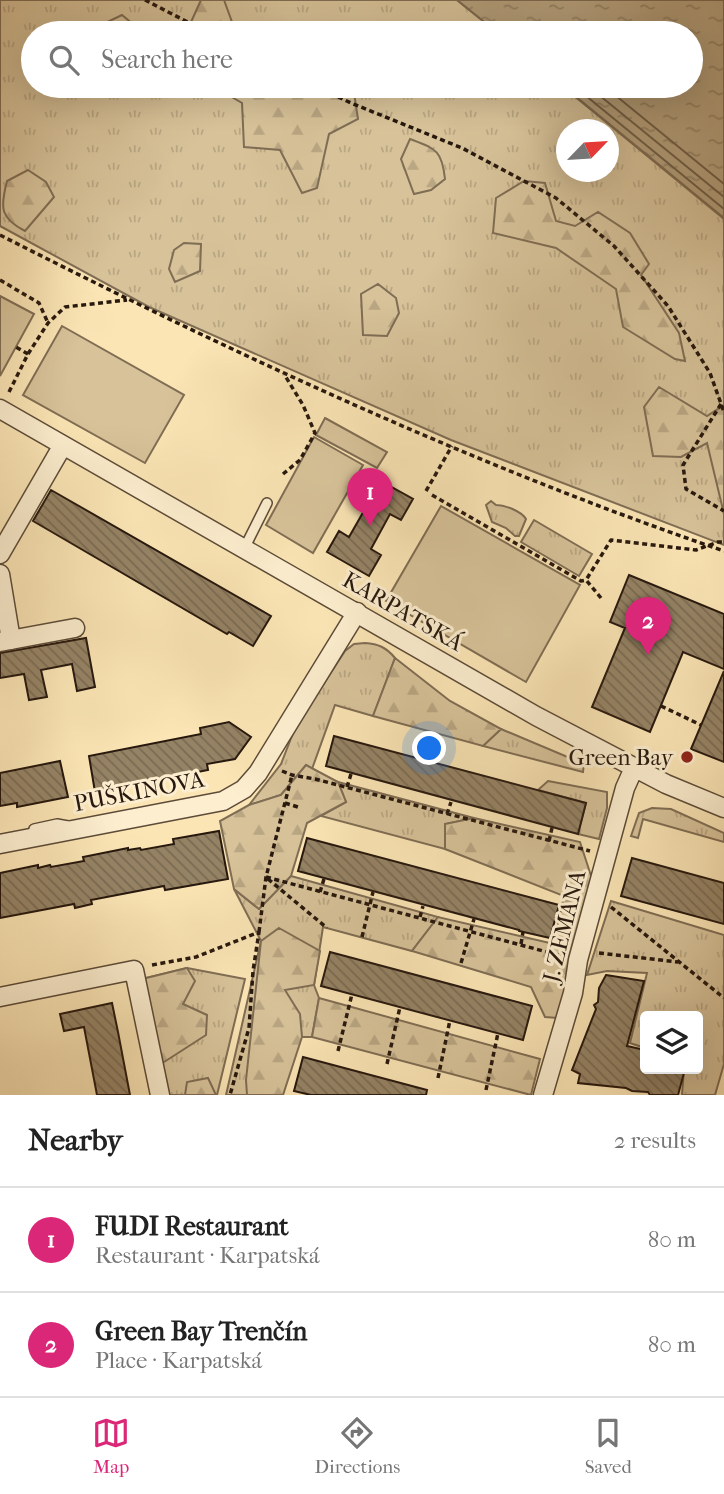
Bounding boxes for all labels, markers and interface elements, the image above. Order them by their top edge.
search box [21,21,703,98]
icon: search [45,41,83,79]
text: Search here [101,44,233,75]
north arrow [556,119,619,182]
pin: 1 [347,468,393,526]
street label: KARPATSKÁ [338,566,469,657]
pin: 2 [625,597,671,655]
your location [412,731,446,765]
place label: Green Bay [569,744,674,771]
marker: Green Bay [679,749,695,765]
street label: PUŠKINOVA [71,765,208,817]
street label: J. ZEMANA [537,866,592,987]
map controls [640,1011,703,1074]
button: layers [640,1011,703,1074]
text: Nearby [28,1123,123,1158]
text: 2 results [614,1127,696,1154]
text: FUDI Restaurant [95,1211,289,1242]
text: 1 [47,1226,55,1253]
text: 80 m [648,1226,696,1253]
text: Restaurant · Karpatská [95,1242,320,1269]
text: Green Bay Trenčín [95,1316,307,1347]
text: 2 [45,1331,57,1358]
text: 80 m [648,1331,696,1358]
text: Place · Karpatská [95,1347,262,1374]
tab: Map [92,1414,130,1478]
tab: Directions [315,1414,400,1478]
tab: Saved [585,1414,632,1478]

